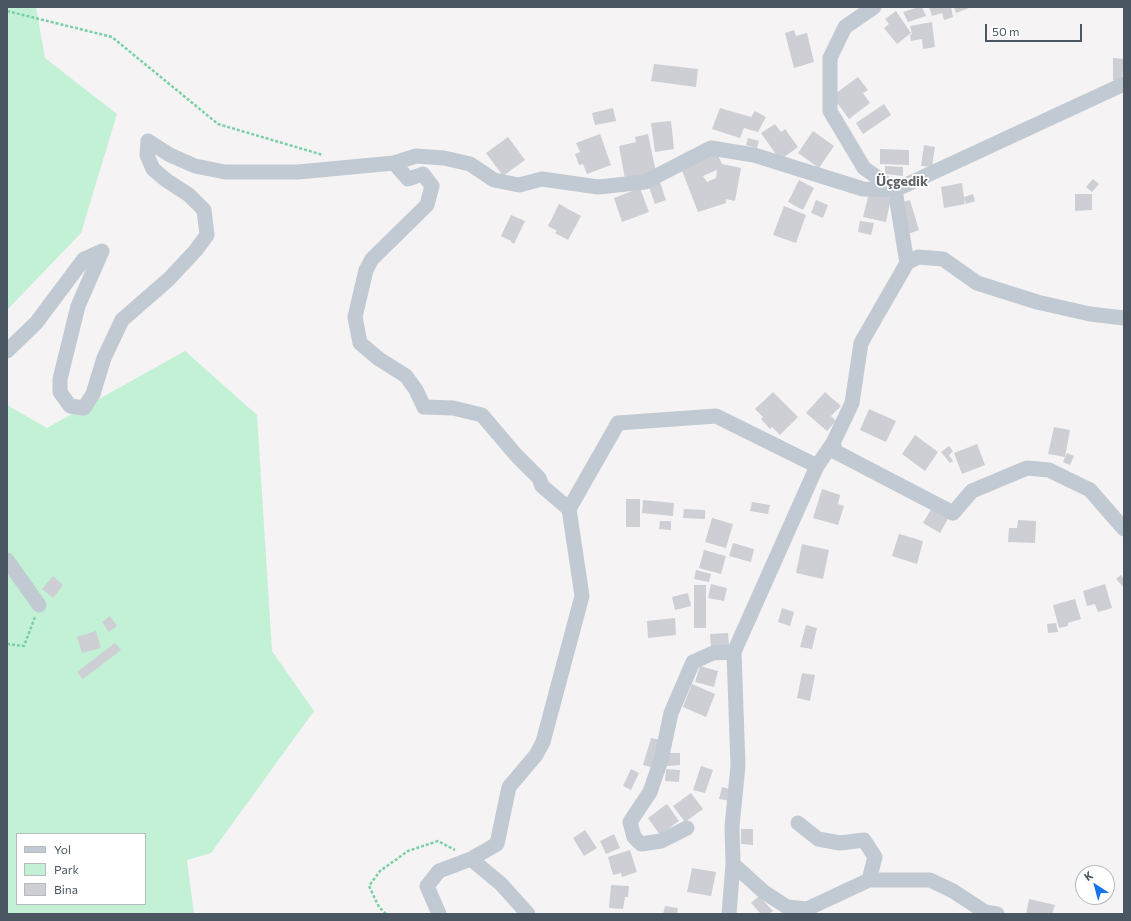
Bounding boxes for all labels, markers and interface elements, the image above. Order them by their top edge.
scale bar [987,16,1084,42]
text: 50 m [992,24,1020,38]
district label: Üçgedik [876,173,928,189]
legend [16,833,146,905]
text: Yol [54,842,71,856]
text: Park [54,862,79,876]
north arrow [1075,865,1115,905]
text: K [1081,868,1095,883]
text: Bina [54,882,78,896]

